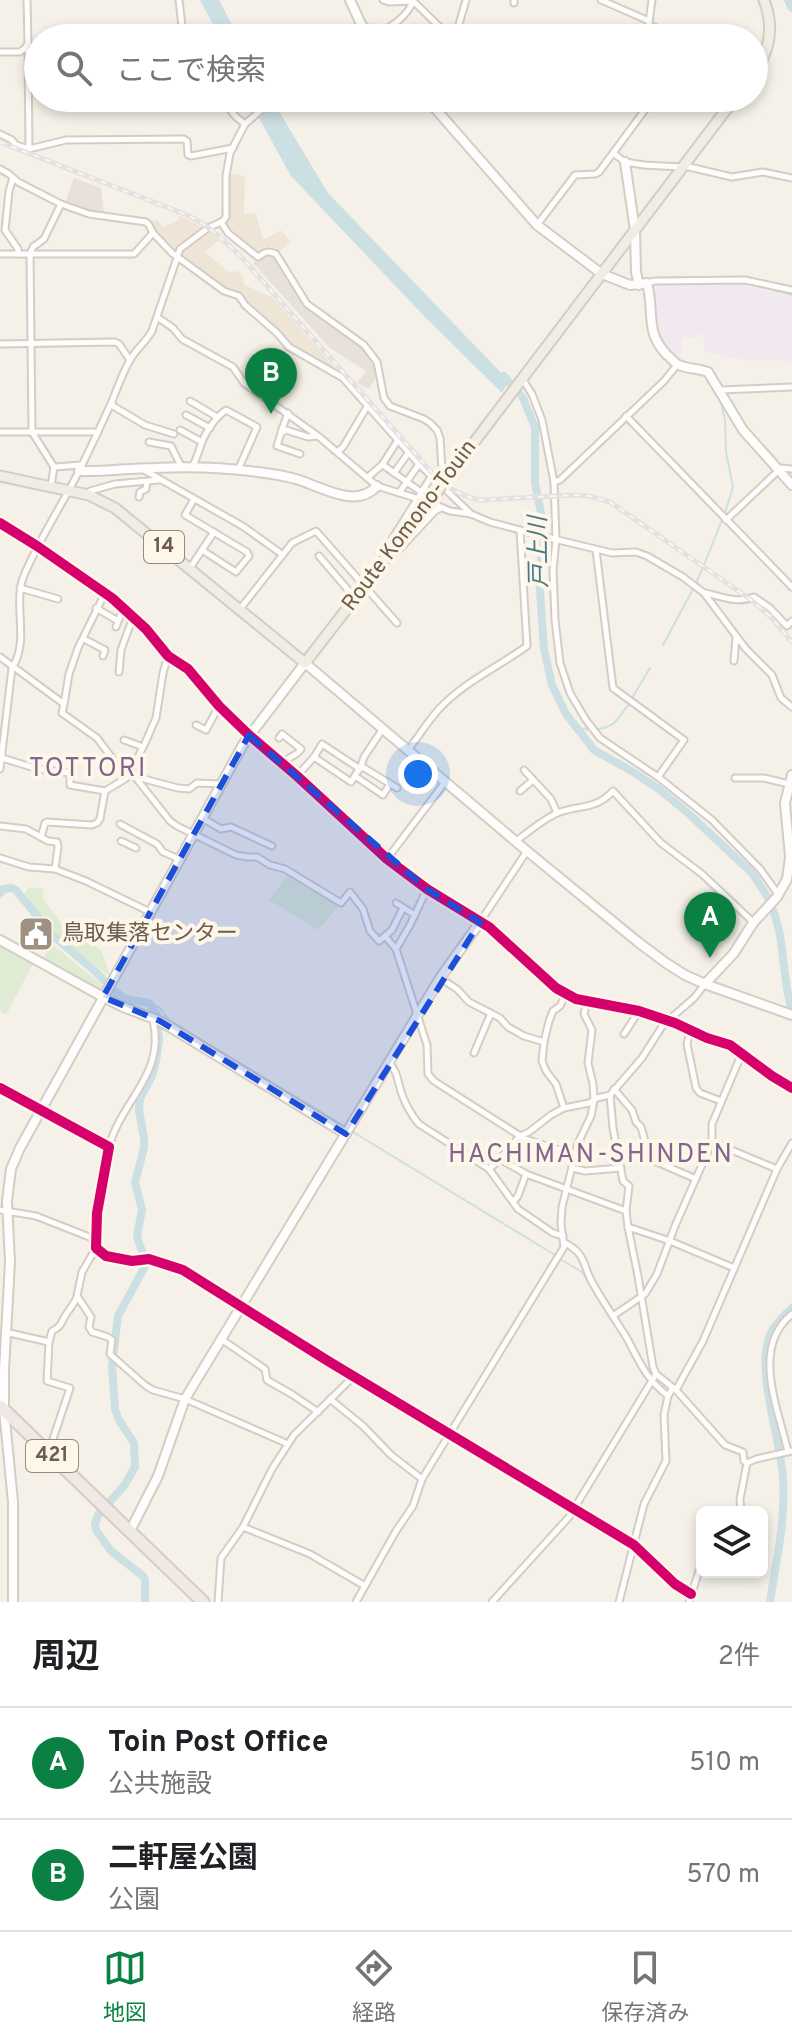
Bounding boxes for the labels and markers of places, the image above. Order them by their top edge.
pin: B [245,348,297,414]
pin: A [684,892,736,958]
public building icon: 鳥取集落センター [17,915,55,953]
place label: 鳥取集落センター [62,921,238,948]

